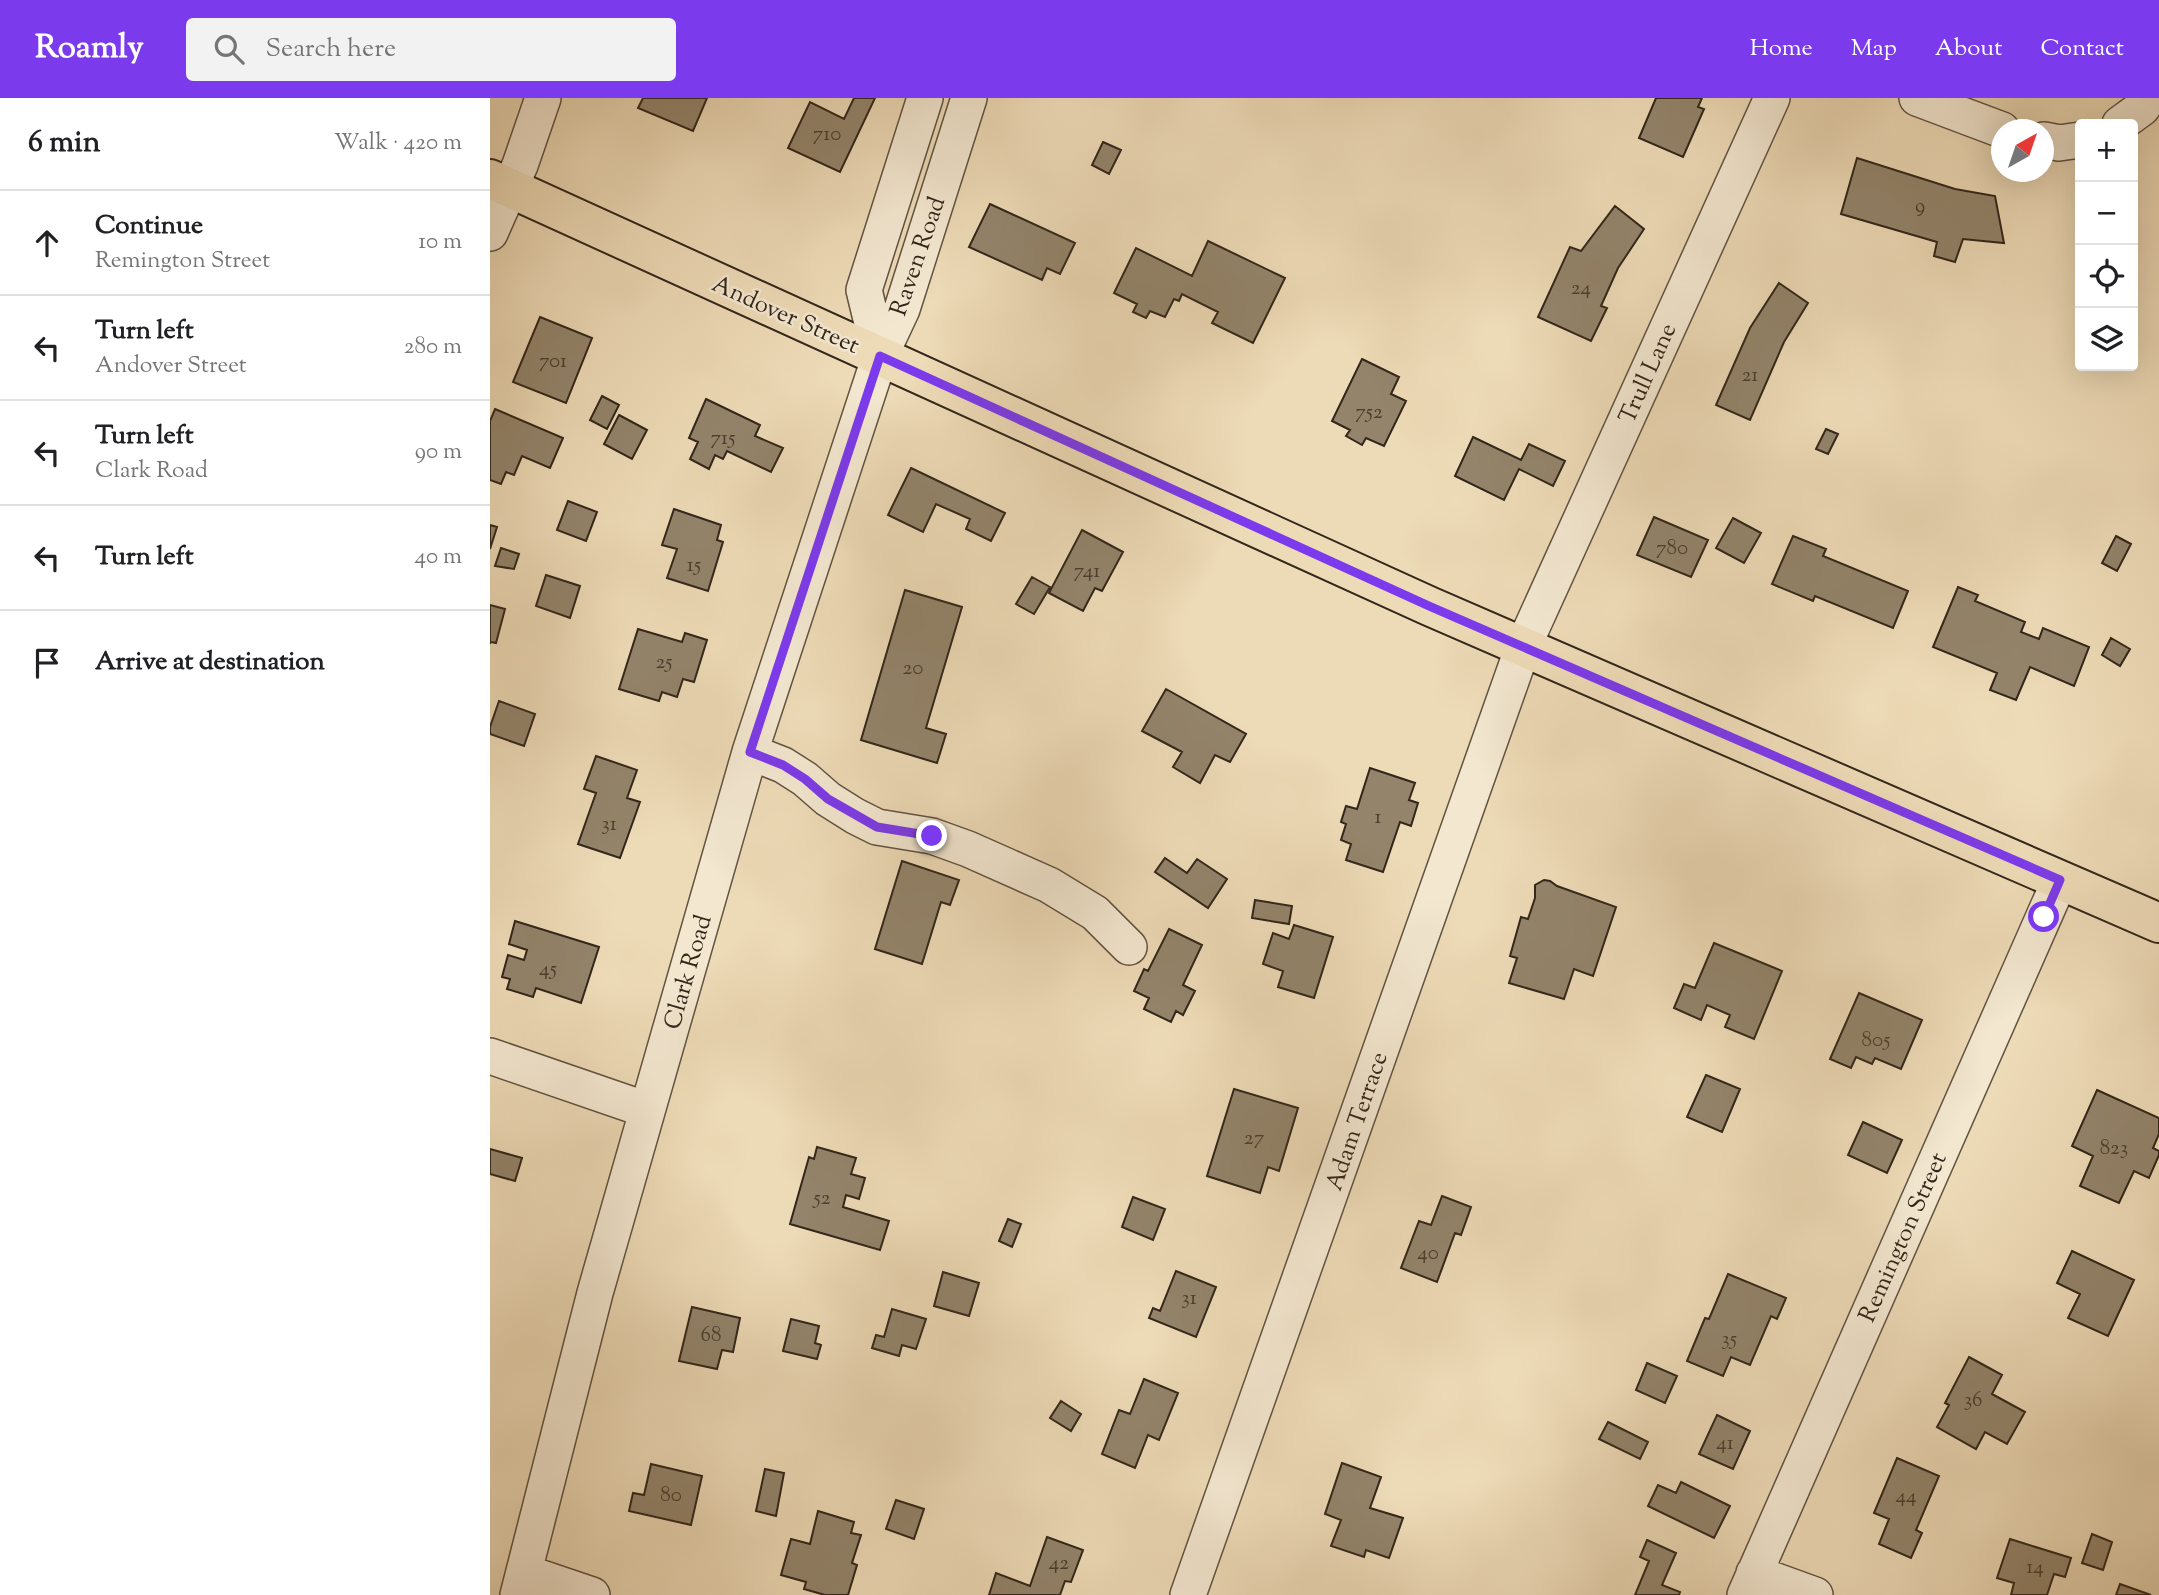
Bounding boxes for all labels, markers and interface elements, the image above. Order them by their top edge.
search box [186,18,676,81]
text: Roamly [35,25,144,73]
icon: search [210,30,248,68]
text: Search here [266,31,396,68]
text: Home [1750,32,1813,66]
text: Map [1851,32,1897,66]
text: About [1935,32,2002,66]
text: Contact [2040,32,2124,66]
north arrow [1991,119,2054,182]
map controls [2075,119,2138,371]
button: + [2075,119,2138,182]
house number: 710 [813,120,841,150]
text: 6 min [28,122,100,165]
text: Walk · 420 m [334,127,462,160]
button: − [2075,182,2138,245]
street label: Raven Road [883,192,955,321]
house number: 9 [1915,192,1925,222]
text: Continue [95,208,203,245]
icon: ahead [28,224,66,262]
text: 10 m [418,226,462,259]
text: Remington Street [95,245,270,278]
button: locate [2075,245,2138,308]
street label: Andover Street [706,268,864,364]
house number: 24 [1571,274,1591,304]
button: layers [2075,308,2138,371]
text: Turn left [95,313,194,350]
street label: Trull Lane [1612,318,1686,429]
icon: left [28,329,66,367]
text: 280 m [404,331,462,364]
house number: 701 [539,347,567,377]
text: Andover Street [95,350,247,383]
house number: 21 [1742,361,1758,391]
house number: 752 [1355,398,1383,428]
text: Turn left [95,418,194,455]
house number: 715 [711,424,735,454]
icon: left [28,434,66,472]
text: 90 m [415,436,462,469]
text: Clark Road [95,455,208,488]
house number: 780 [1656,534,1688,564]
icon: left [28,539,66,577]
text: Turn left [95,539,194,576]
text: 40 m [415,541,462,574]
house number: 15 [687,551,701,581]
house number: 741 [1074,557,1100,587]
icon: arrive [28,644,66,682]
text: Arrive at destination [95,644,325,681]
house number: 25 [655,648,673,678]
house number: 20 [903,654,923,684]
house number: 1 [1374,803,1382,833]
house number: 31 [601,810,617,840]
route end [916,820,947,851]
route start [2028,901,2059,932]
street label: Clark Road [656,911,722,1034]
house number: 45 [539,955,557,985]
house number: 805 [1862,1026,1890,1056]
street label: Adam Terrace [1318,1048,1398,1196]
house number: 27 [1244,1124,1265,1154]
house number: 823 [2100,1134,2128,1164]
street label: Remington Street [1851,1147,1957,1328]
house number: 52 [812,1184,831,1214]
house number: 40 [1417,1239,1439,1269]
house number: 31 [1181,1284,1197,1314]
house number: 68 [701,1321,721,1351]
house number: 35 [1721,1325,1737,1355]
house number: 36 [1964,1386,1982,1416]
house number: 41 [1716,1429,1734,1459]
house number: 80 [660,1481,682,1511]
house number: 44 [1895,1482,1917,1512]
house number: 42 [1049,1549,1069,1579]
house number: 14 [2026,1553,2044,1583]

